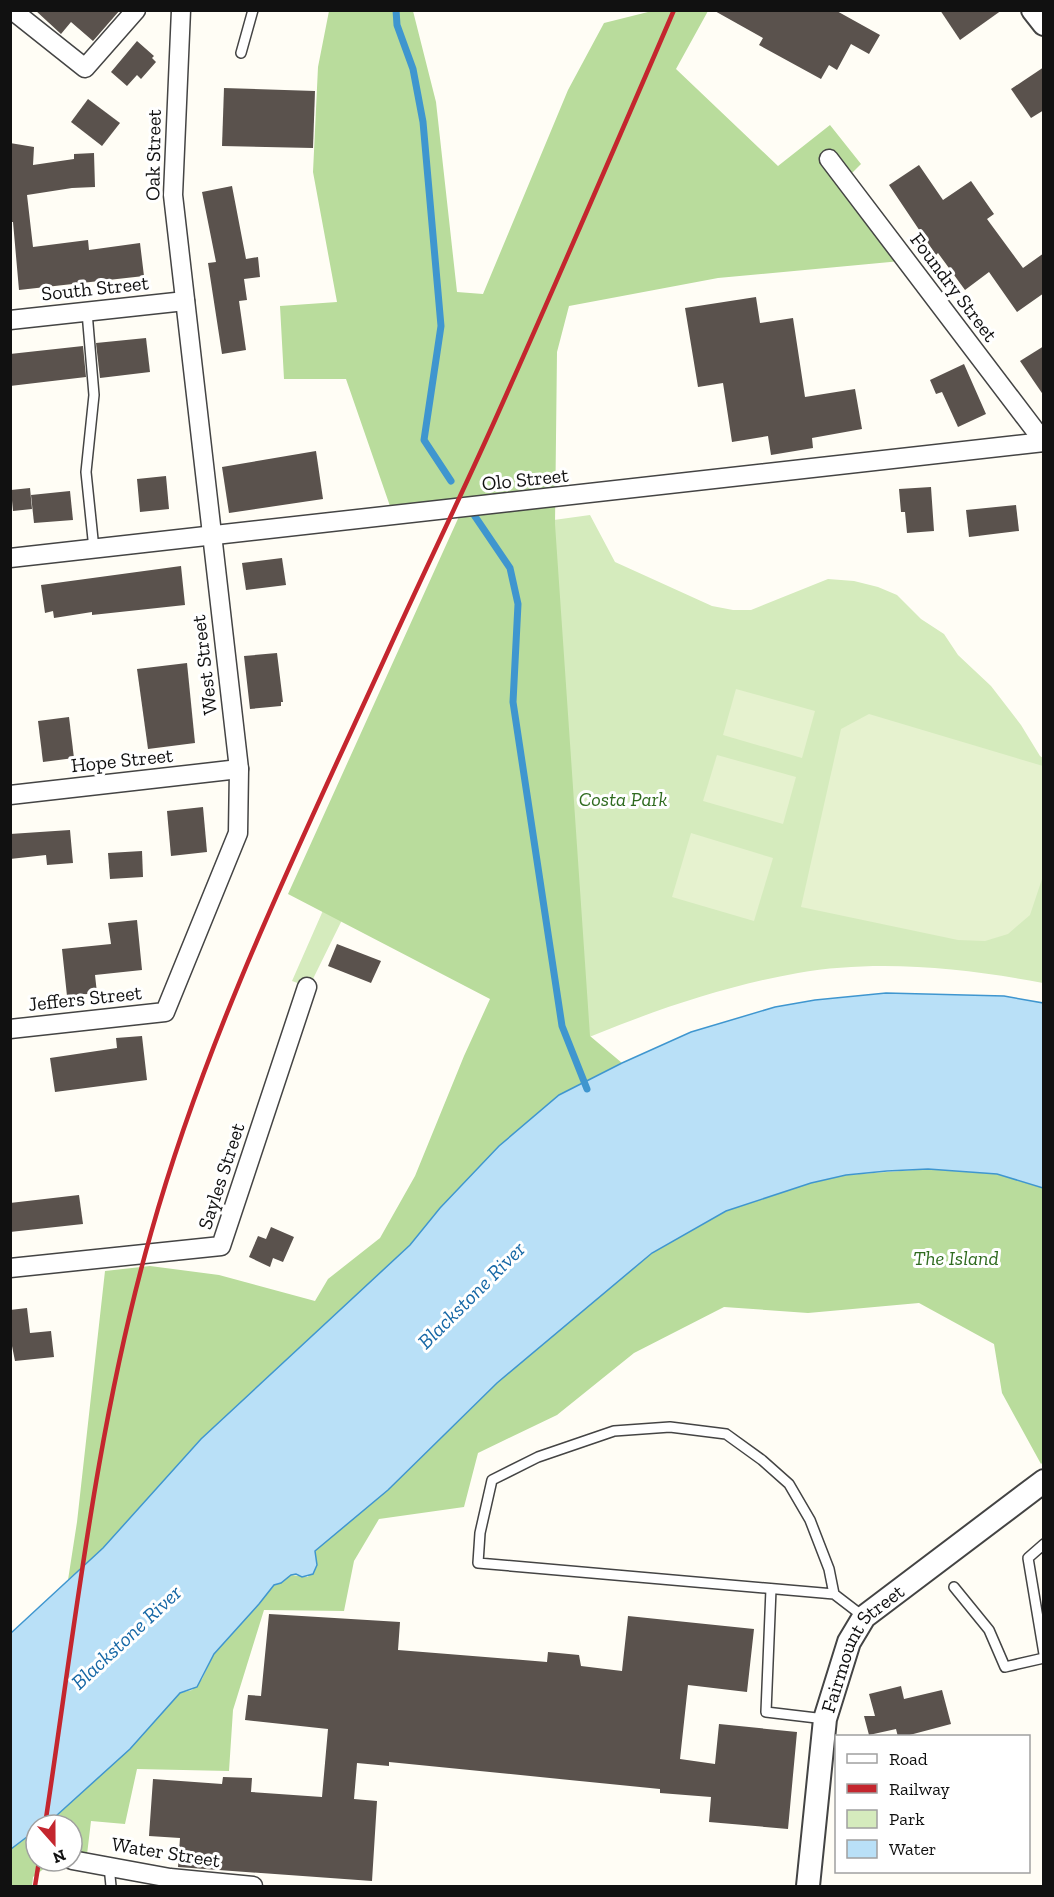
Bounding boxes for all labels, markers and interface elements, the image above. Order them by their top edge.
street label: Oak Street [140,108,166,201]
street label: Foundry Street [905,228,1003,347]
street label: South Street [40,270,150,306]
street label: Olo Street [480,462,570,495]
street label: West Street [186,613,222,716]
street label: Hope Street [70,743,175,777]
park label: Costa Park [579,787,667,811]
street label: Jeffers Street [27,980,144,1016]
street label: Sayles Street [192,1119,250,1232]
water label: Blackstone River [412,1236,530,1354]
park label: The Island [913,1246,999,1270]
water label: Blackstone River [66,1579,187,1694]
street label: Fairmount Street [816,1579,909,1716]
legend [835,1735,1030,1873]
text: Road [889,1748,928,1770]
text: Railway [889,1778,951,1800]
text: Park [889,1808,925,1830]
north arrow [24,1813,84,1873]
street label: Water Street [110,1832,223,1873]
text: Water [889,1838,936,1860]
text: N [50,1845,68,1868]

